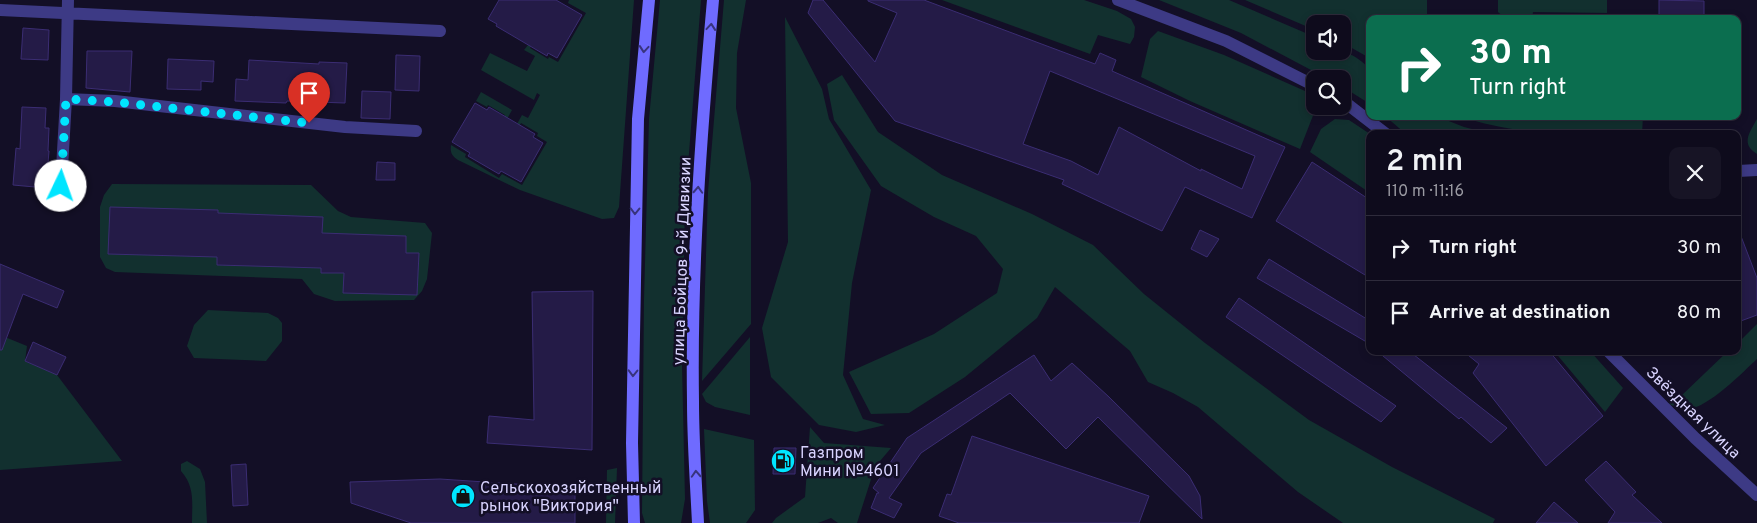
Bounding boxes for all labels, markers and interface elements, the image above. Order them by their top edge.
map controls [1306,15,1351,115]
button: sound [1306,15,1351,60]
one-way arrow [705,23,716,31]
text: 30 m [1469,32,1552,76]
icon: right [1386,35,1451,100]
one-way arrow [639,45,650,53]
button: search [1306,70,1351,115]
pin [288,72,330,123]
text: Turn right [1469,75,1566,102]
icon: arrive [295,79,323,107]
text: 2 min [1386,144,1463,181]
button: close [1669,147,1721,199]
street label: улица Бойцов 9-й Дивизии [669,156,697,366]
position arrow [34,159,86,211]
text: 110 m · 11:16 [1386,182,1464,202]
one-way arrow [693,185,704,193]
one-way arrow [630,207,641,215]
icon: right [1386,234,1414,262]
text: Turn right [1429,236,1517,260]
text: 30 m [1677,236,1721,260]
icon: arrive [1386,299,1414,327]
text: Arrive at destination [1429,301,1610,325]
text: 80 m [1677,301,1721,325]
street label: Звёздная улица [1641,363,1744,464]
one-way arrow [628,370,638,377]
place label: Газпром Мини №4601 [800,444,899,482]
fuel station icon: Газпром Мини №4601 [770,448,796,474]
one-way arrow [690,470,701,478]
place label: Сельскохозяйственный рынок "Виктория" [480,479,661,517]
shop icon: Сельскохозяйственный рынок "Виктория" [450,483,476,509]

